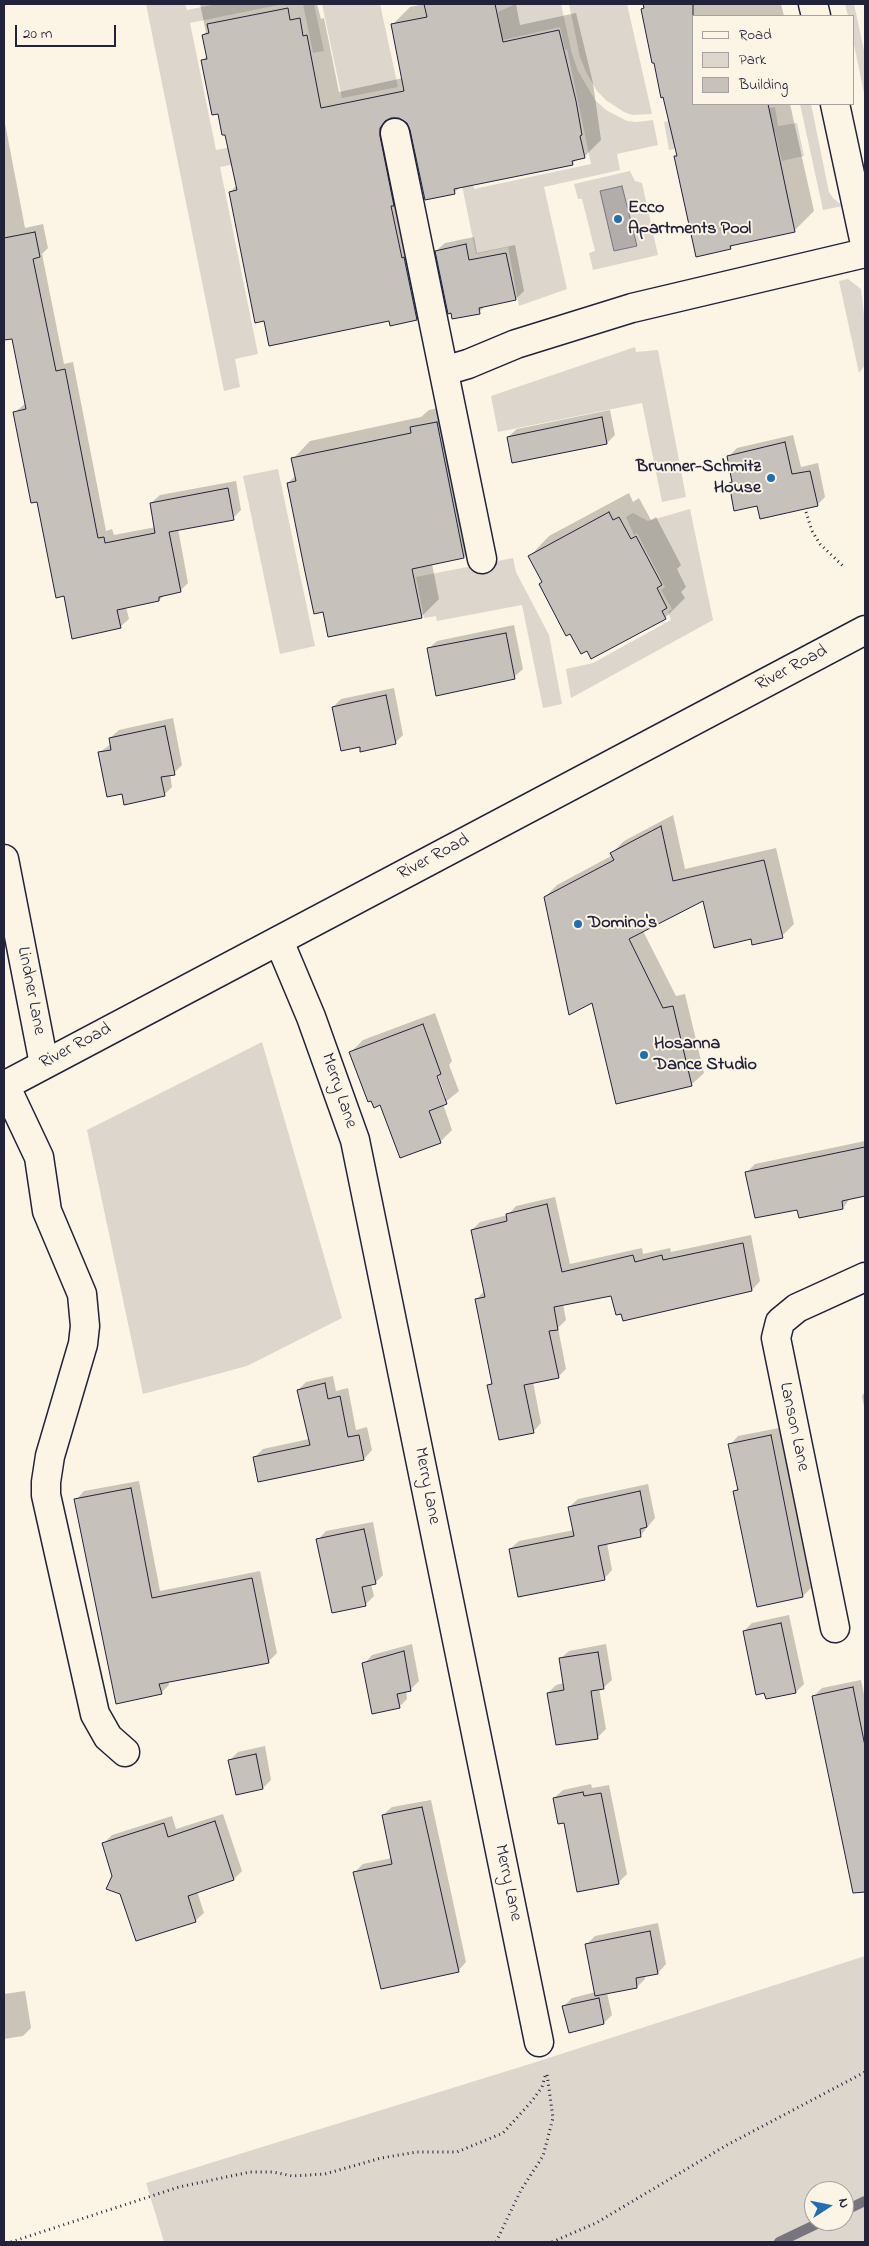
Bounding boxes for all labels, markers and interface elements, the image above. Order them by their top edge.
scale bar [18,15,119,47]
legend [692,15,854,105]
text: 20 m [23,23,52,45]
text: Road [739,24,772,46]
text: Park [739,49,766,71]
text: Building [739,74,788,96]
place label: Ecco Apartments Pool [628,198,751,240]
marker: Ecco Apartments Pool [612,213,624,225]
place label: Brunner-Schmitz House [636,457,761,499]
marker: Brunner-Schmitz House [765,472,777,484]
street label: River Road [753,641,831,697]
street label: River Road [395,830,473,886]
place label: Domino's [588,913,657,935]
marker: Domino's [572,918,584,930]
street label: Lindner Lane [11,945,49,1037]
street label: River Road [37,1019,115,1075]
place label: Hosanna Dance Studio [654,1034,757,1076]
marker: Hosanna Dance Studio [638,1049,650,1061]
street label: Merry Lane [315,1051,361,1131]
street label: Lanson Lane [773,1381,813,1473]
street label: Merry Lane [408,1446,444,1526]
street label: Merry Lane [488,1843,526,1923]
north arrow [804,2181,854,2231]
text: N [832,2197,854,2210]

